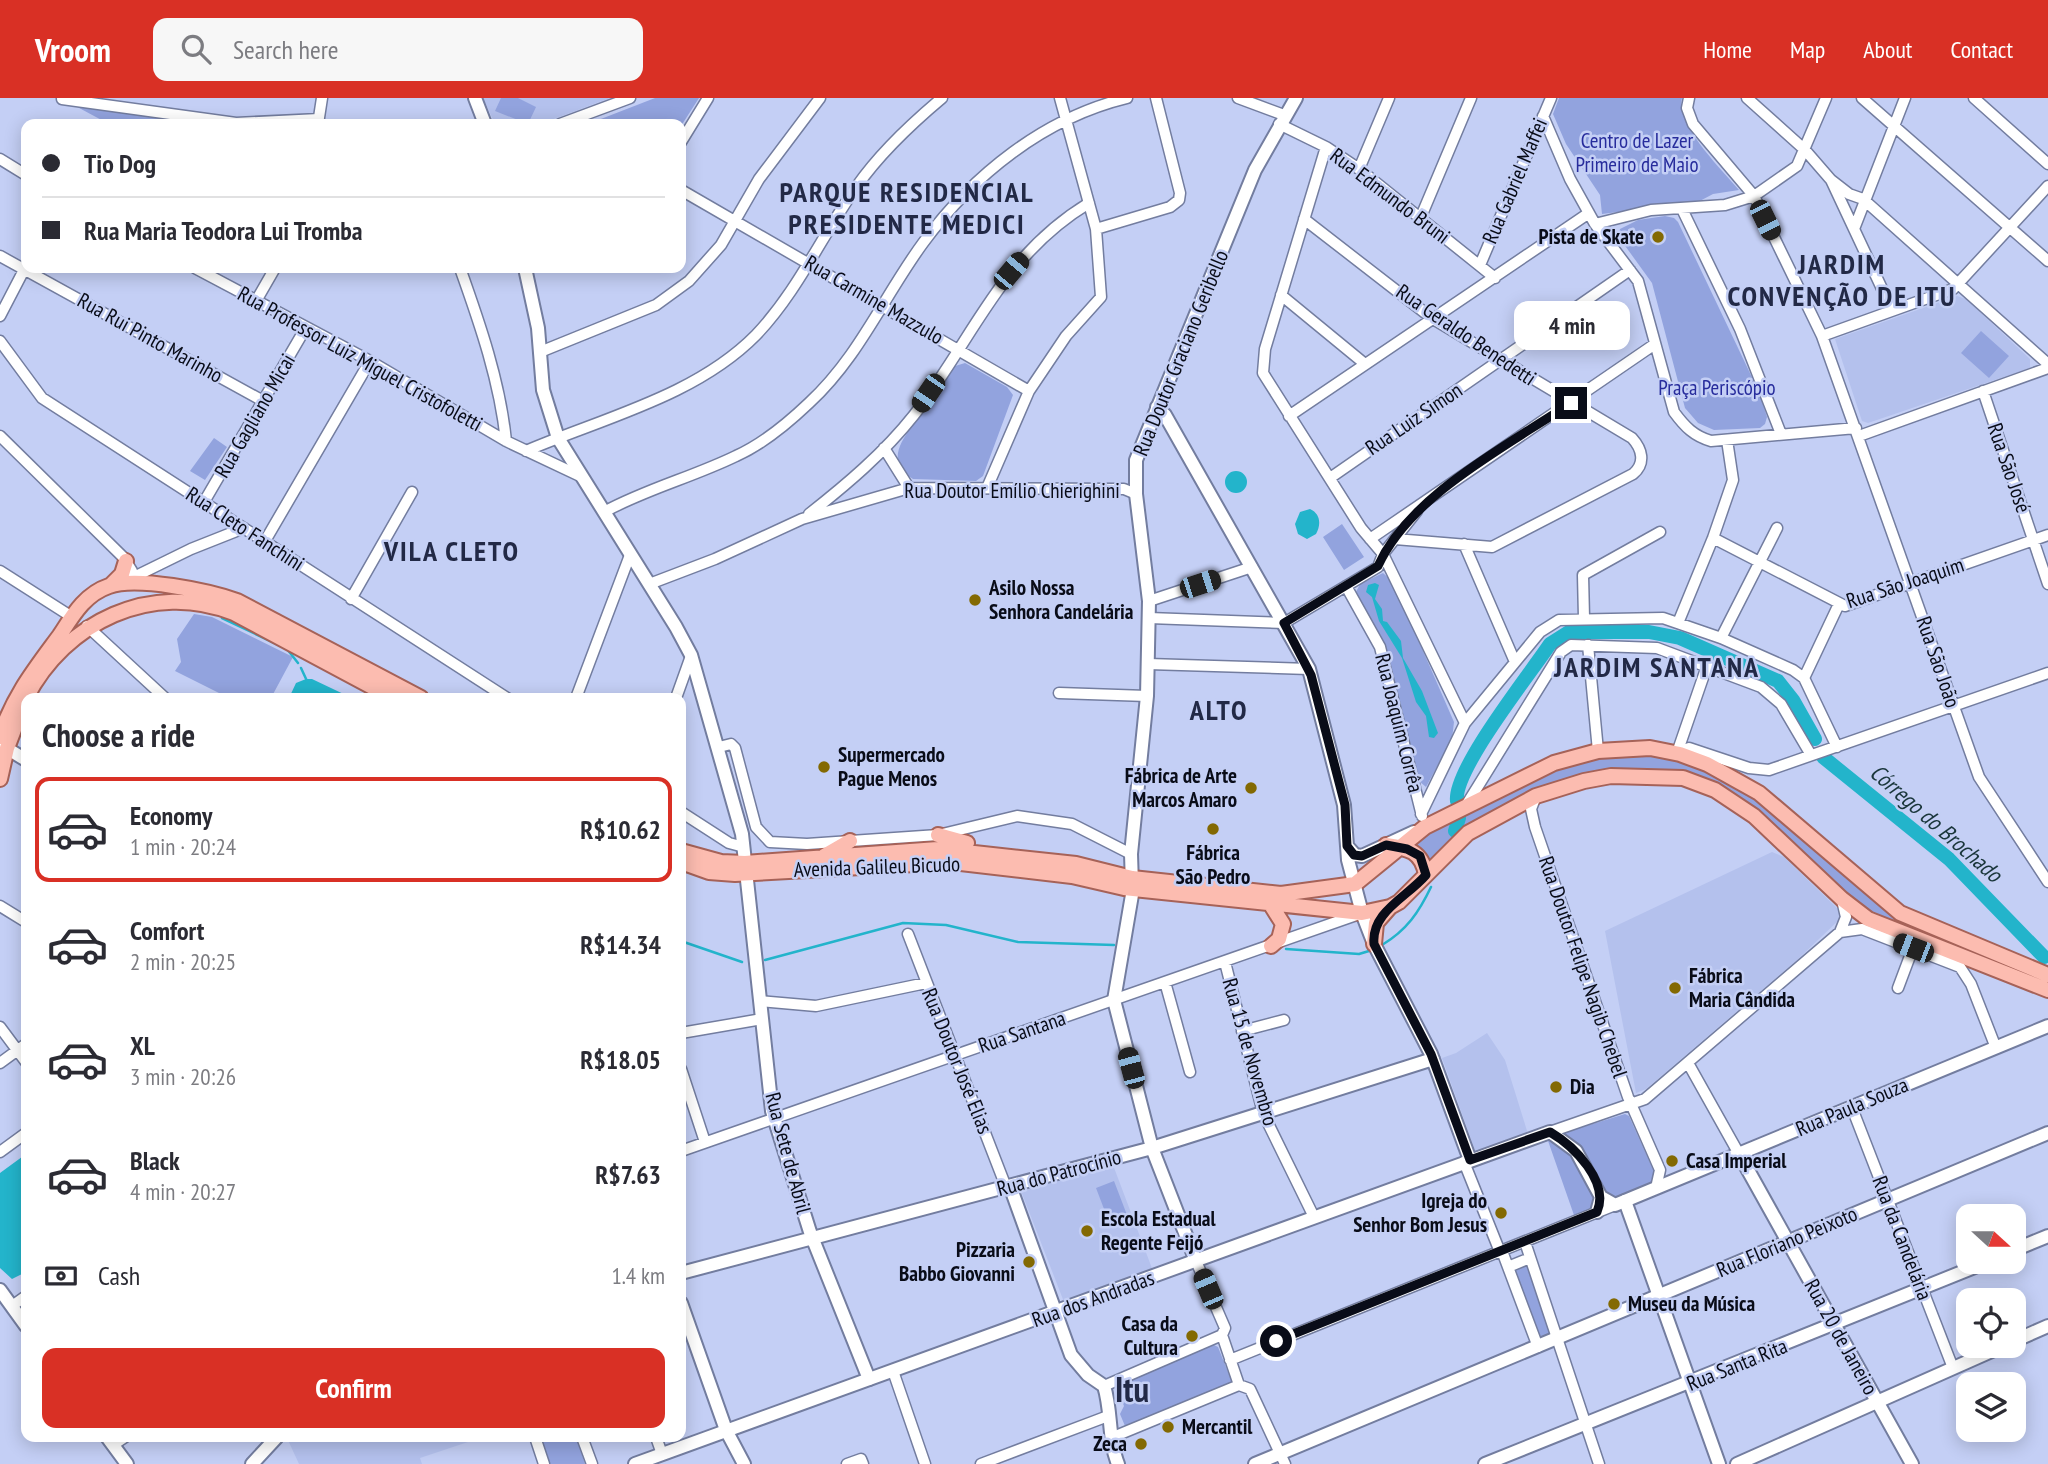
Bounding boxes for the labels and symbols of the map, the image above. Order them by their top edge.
street label: Rua Gabriel Maffei [1476,114,1553,248]
park label: Centro de Lazer Primeiro de Maio [1575,127,1699,178]
street label: Rua Edmundo Bruni [1325,142,1456,250]
district label: PARQUE RESIDENCIAL PRESIDENTE MEDICI [779,173,1035,242]
car [1747,197,1784,243]
place label: Pista de Skate [1539,223,1644,250]
marker: Pista de Skate [1650,229,1666,245]
district label: JARDIM CONVENÇÃO DE ITU [1728,245,1956,314]
street label: Rua Doutor Graciano Geribello [1127,246,1234,460]
car [990,248,1033,294]
street label: Rua Carmine Mazzulo [800,249,949,350]
street label: Rua Geraldo Benedetti [1391,278,1541,391]
street label: Rua Professor Luiz Miguel Cristofoletti [233,280,487,437]
street label: Rua Rui Pinto Marinho [73,286,228,389]
callout: 4 min [1513,302,1629,350]
street label: Rua Gagliano Micai [208,349,301,483]
car [908,370,949,416]
park label: Praça Periscópio [1658,374,1776,401]
street label: Rua Luiz Simon [1360,376,1467,461]
route end [1555,387,1587,419]
street label: Rua São José [1982,420,2037,516]
street label: Rua Doutor Emílio Chierighini [904,477,1120,504]
street label: Rua Cleto Fanchini [181,480,310,577]
district label: VILA CLETO [383,532,520,569]
street label: Rua São Joaquim [1843,551,1967,614]
car [1177,568,1224,600]
place label: Asilo Nossa Senhora Candelária [988,574,1134,625]
marker: Asilo Nossa Senhora Candelária [967,592,983,608]
street label: Rua São João [1910,613,1967,711]
district label: JARDIM SANTANA [1553,648,1760,685]
street label: Rua Joaquim Corrêa [1369,651,1430,795]
district label: ALTO [1189,691,1248,728]
place label: Supermercado Pague Menos [838,741,945,792]
water label: Córrego do Brochado [1864,757,2010,889]
marker: Supermercado Pague Menos [816,759,832,775]
place label: Fábrica de Arte Marcos Amaro [1125,762,1237,813]
marker: Fábrica de Arte Marcos Amaro [1243,780,1259,796]
marker: Fábrica São Pedro [1205,821,1221,837]
place label: Fábrica São Pedro [1176,839,1250,890]
street label: Avenida Galileu Bicudo [793,850,961,883]
street label: Rua Doutor Felipe Nagib Chebel [1533,853,1634,1081]
car [1890,931,1937,965]
place label: Fábrica Maria Cândida [1689,962,1795,1013]
street label: Rua 15 de Novembro [1217,975,1284,1129]
marker: Fábrica Maria Cândida [1667,980,1683,996]
street label: Rua Doutor José Elias [916,984,999,1137]
street label: Rua Santana [975,1004,1069,1059]
car [1116,1045,1147,1091]
street label: Rua Paula Souza [1792,1071,1912,1142]
place label: Dia [1570,1073,1595,1100]
marker: Dia [1548,1079,1564,1095]
street label: Rua Sete de Abril [759,1089,818,1217]
street label: Rua do Patrocínio [994,1143,1124,1202]
place label: Casa Imperial [1686,1147,1787,1174]
marker: Casa Imperial [1664,1153,1680,1169]
street label: Rua da Candelária [1866,1172,1938,1304]
place label: Igreja do Senhor Bom Jesus [1353,1187,1487,1238]
street label: Rua Floriano Peixoto [1712,1200,1861,1283]
north arrow [1956,1204,2026,1274]
place label: Escola Estadual Regente Feijó [1101,1205,1216,1256]
marker: Igreja do Senhor Bom Jesus [1493,1205,1509,1221]
marker: Escola Estadual Regente Feijó [1079,1223,1095,1239]
place label: Pizzaria Babbo Giovanni [899,1236,1015,1287]
marker: Pizzaria Babbo Giovanni [1021,1254,1037,1270]
street label: Rua dos Andradas [1028,1264,1158,1333]
car [1191,1266,1226,1312]
street label: Rua 20 de Janeiro [1799,1274,1884,1399]
place label: Museu da Música [1628,1290,1755,1317]
marker: Museu da Música [1606,1296,1622,1312]
place label: Casa da Cultura [1122,1310,1178,1361]
route start [1260,1325,1292,1357]
marker: Casa da Cultura [1184,1328,1200,1344]
street label: Rua Santa Rita [1683,1332,1791,1397]
district label: Itu [1115,1366,1149,1412]
place label: Mercantil [1182,1413,1253,1440]
marker: Mercantil [1160,1419,1176,1435]
place label: Zeca [1093,1430,1127,1457]
marker: Zeca [1133,1436,1149,1452]

